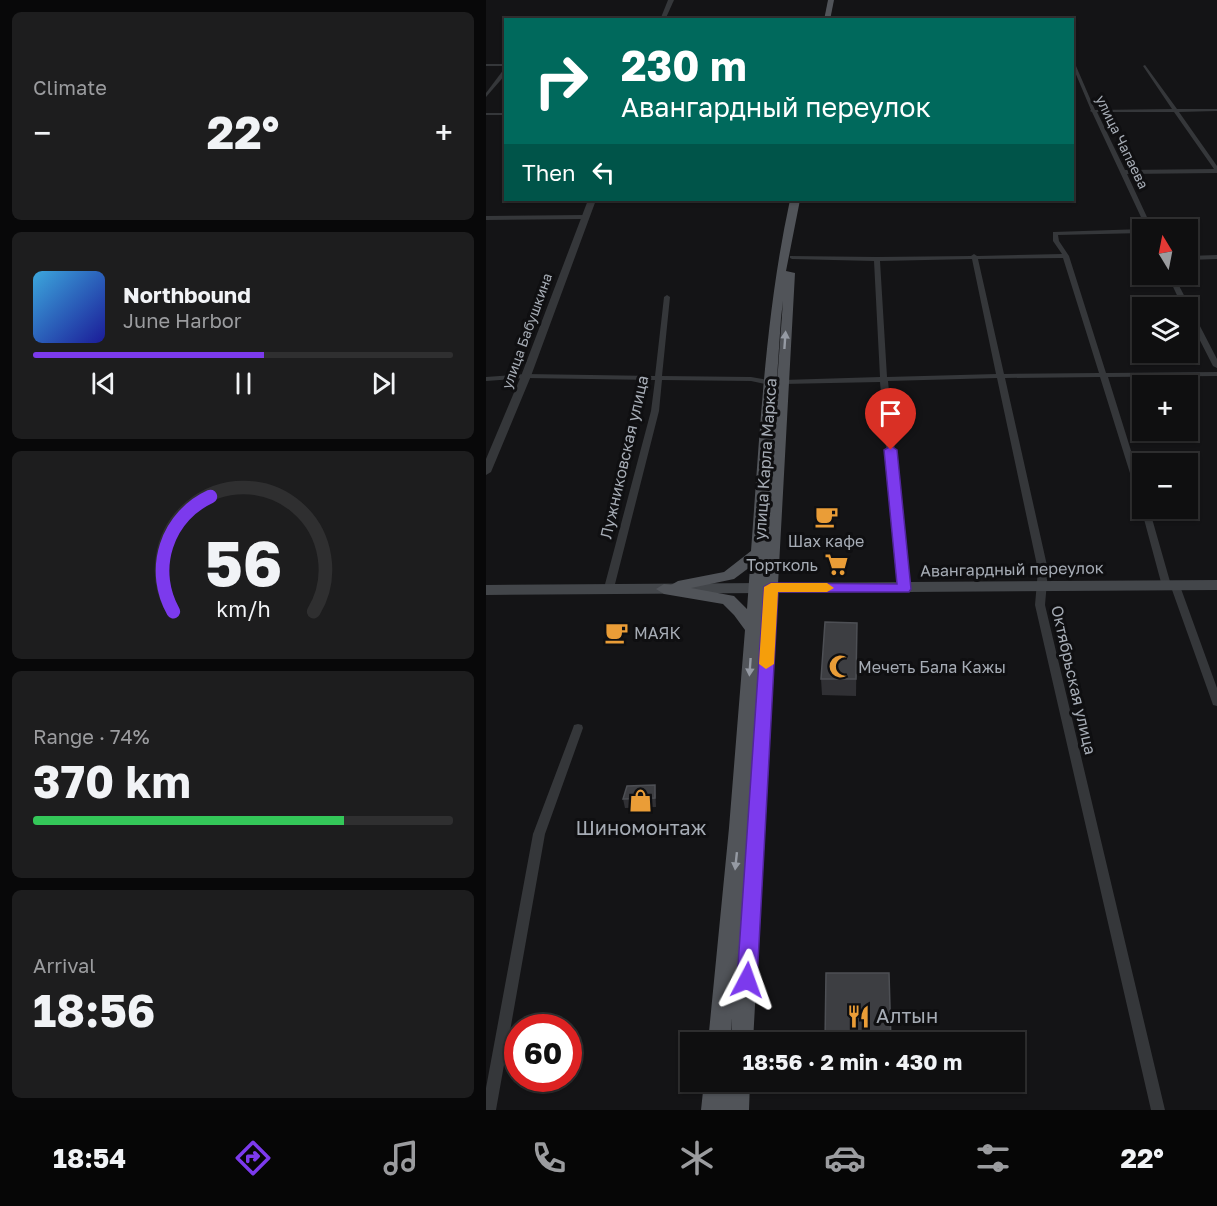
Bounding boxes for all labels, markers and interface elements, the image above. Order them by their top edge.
text: 230 m [621,40,747,90]
icon: right [522,42,600,120]
text: Climate [33,75,107,99]
text: Авангардный переулок [621,91,931,123]
street label: улица Чапаева [1092,92,1152,191]
text: 22° [207,105,279,159]
text: − [33,113,51,152]
text: + [435,113,453,152]
icon: left [587,156,620,189]
text: Then [522,159,575,186]
north arrow [1132,219,1198,285]
map controls [1132,219,1198,519]
street label: улица Бабушкина [498,271,555,391]
text: Northbound [123,281,251,308]
button: layers [1132,297,1198,363]
text: June Harbor [123,308,242,332]
one-way arrow [781,331,790,350]
icon: previous [87,367,120,400]
icon: pause [227,367,260,400]
icon: next [367,367,400,400]
street label: Лужниковская улица [595,373,653,541]
button: + [1132,375,1198,441]
street label: улица Карла Маркса [749,377,781,541]
pin [865,388,916,450]
icon: arrive [874,397,907,430]
button: − [1132,453,1198,519]
cafe icon: Шах кафе [813,503,839,529]
text: 56 [204,525,282,600]
place label: Шах кафе [788,531,864,551]
supermarket icon: Тортколь [823,552,849,578]
place label: Тортколь [746,555,818,575]
street label: Авангардный переулок [920,557,1104,581]
text: km/h [216,596,270,622]
street label: Октябрьская улица [1047,603,1101,757]
cafe icon: МАЯК [603,620,629,646]
place label: МАЯК [634,623,681,643]
mosque icon: Мечеть Бала Кажы [827,654,853,680]
one-way arrow [745,657,755,676]
place label: Мечеть Бала Кажы [858,657,1006,677]
text: Range · 74% [33,724,150,748]
text: 370 km [33,754,191,808]
shop icon: Шиномонтаж [628,788,654,814]
place label: Шиномонтаж [575,815,707,839]
one-way arrow [731,852,741,871]
position arrow [715,948,779,1012]
text: Arrival [33,953,96,977]
text: 18:56 [33,983,155,1037]
restaurant icon: Алтын [845,1003,871,1029]
place label: Алтын [876,1003,938,1027]
speed limit sign: 60 [504,1014,582,1092]
text: 18:56 · 2 min · 430 m [743,1048,962,1075]
icon: directions [232,1137,274,1179]
icon: music [380,1137,422,1179]
icon: phone [528,1137,570,1179]
icon: climate [676,1137,718,1179]
icon: car [824,1137,866,1179]
icon: filters [972,1137,1014,1179]
text: 18:54 [53,1142,126,1174]
text: 22° [1120,1142,1164,1174]

